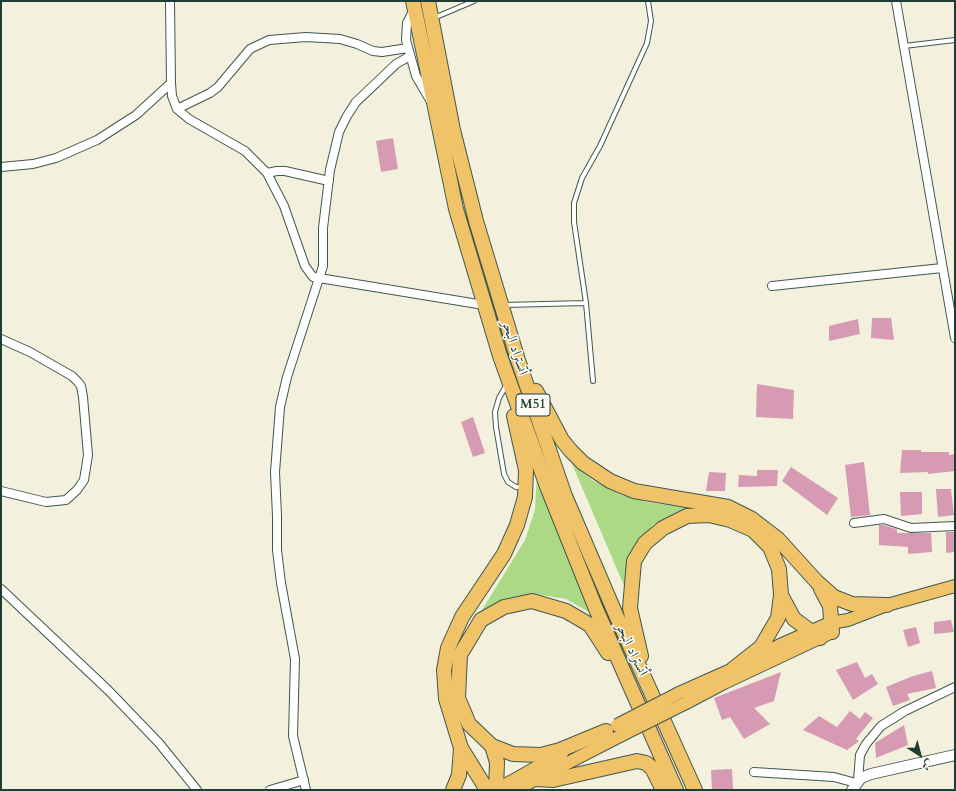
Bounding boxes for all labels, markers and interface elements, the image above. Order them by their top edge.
street label: أتستراد البحر [497,319,531,377]
road number: M51 [516,394,550,416]
street label: أتستراد البحر [611,621,651,679]
north arrow [900,735,940,775]
text: ش [919,756,936,774]

